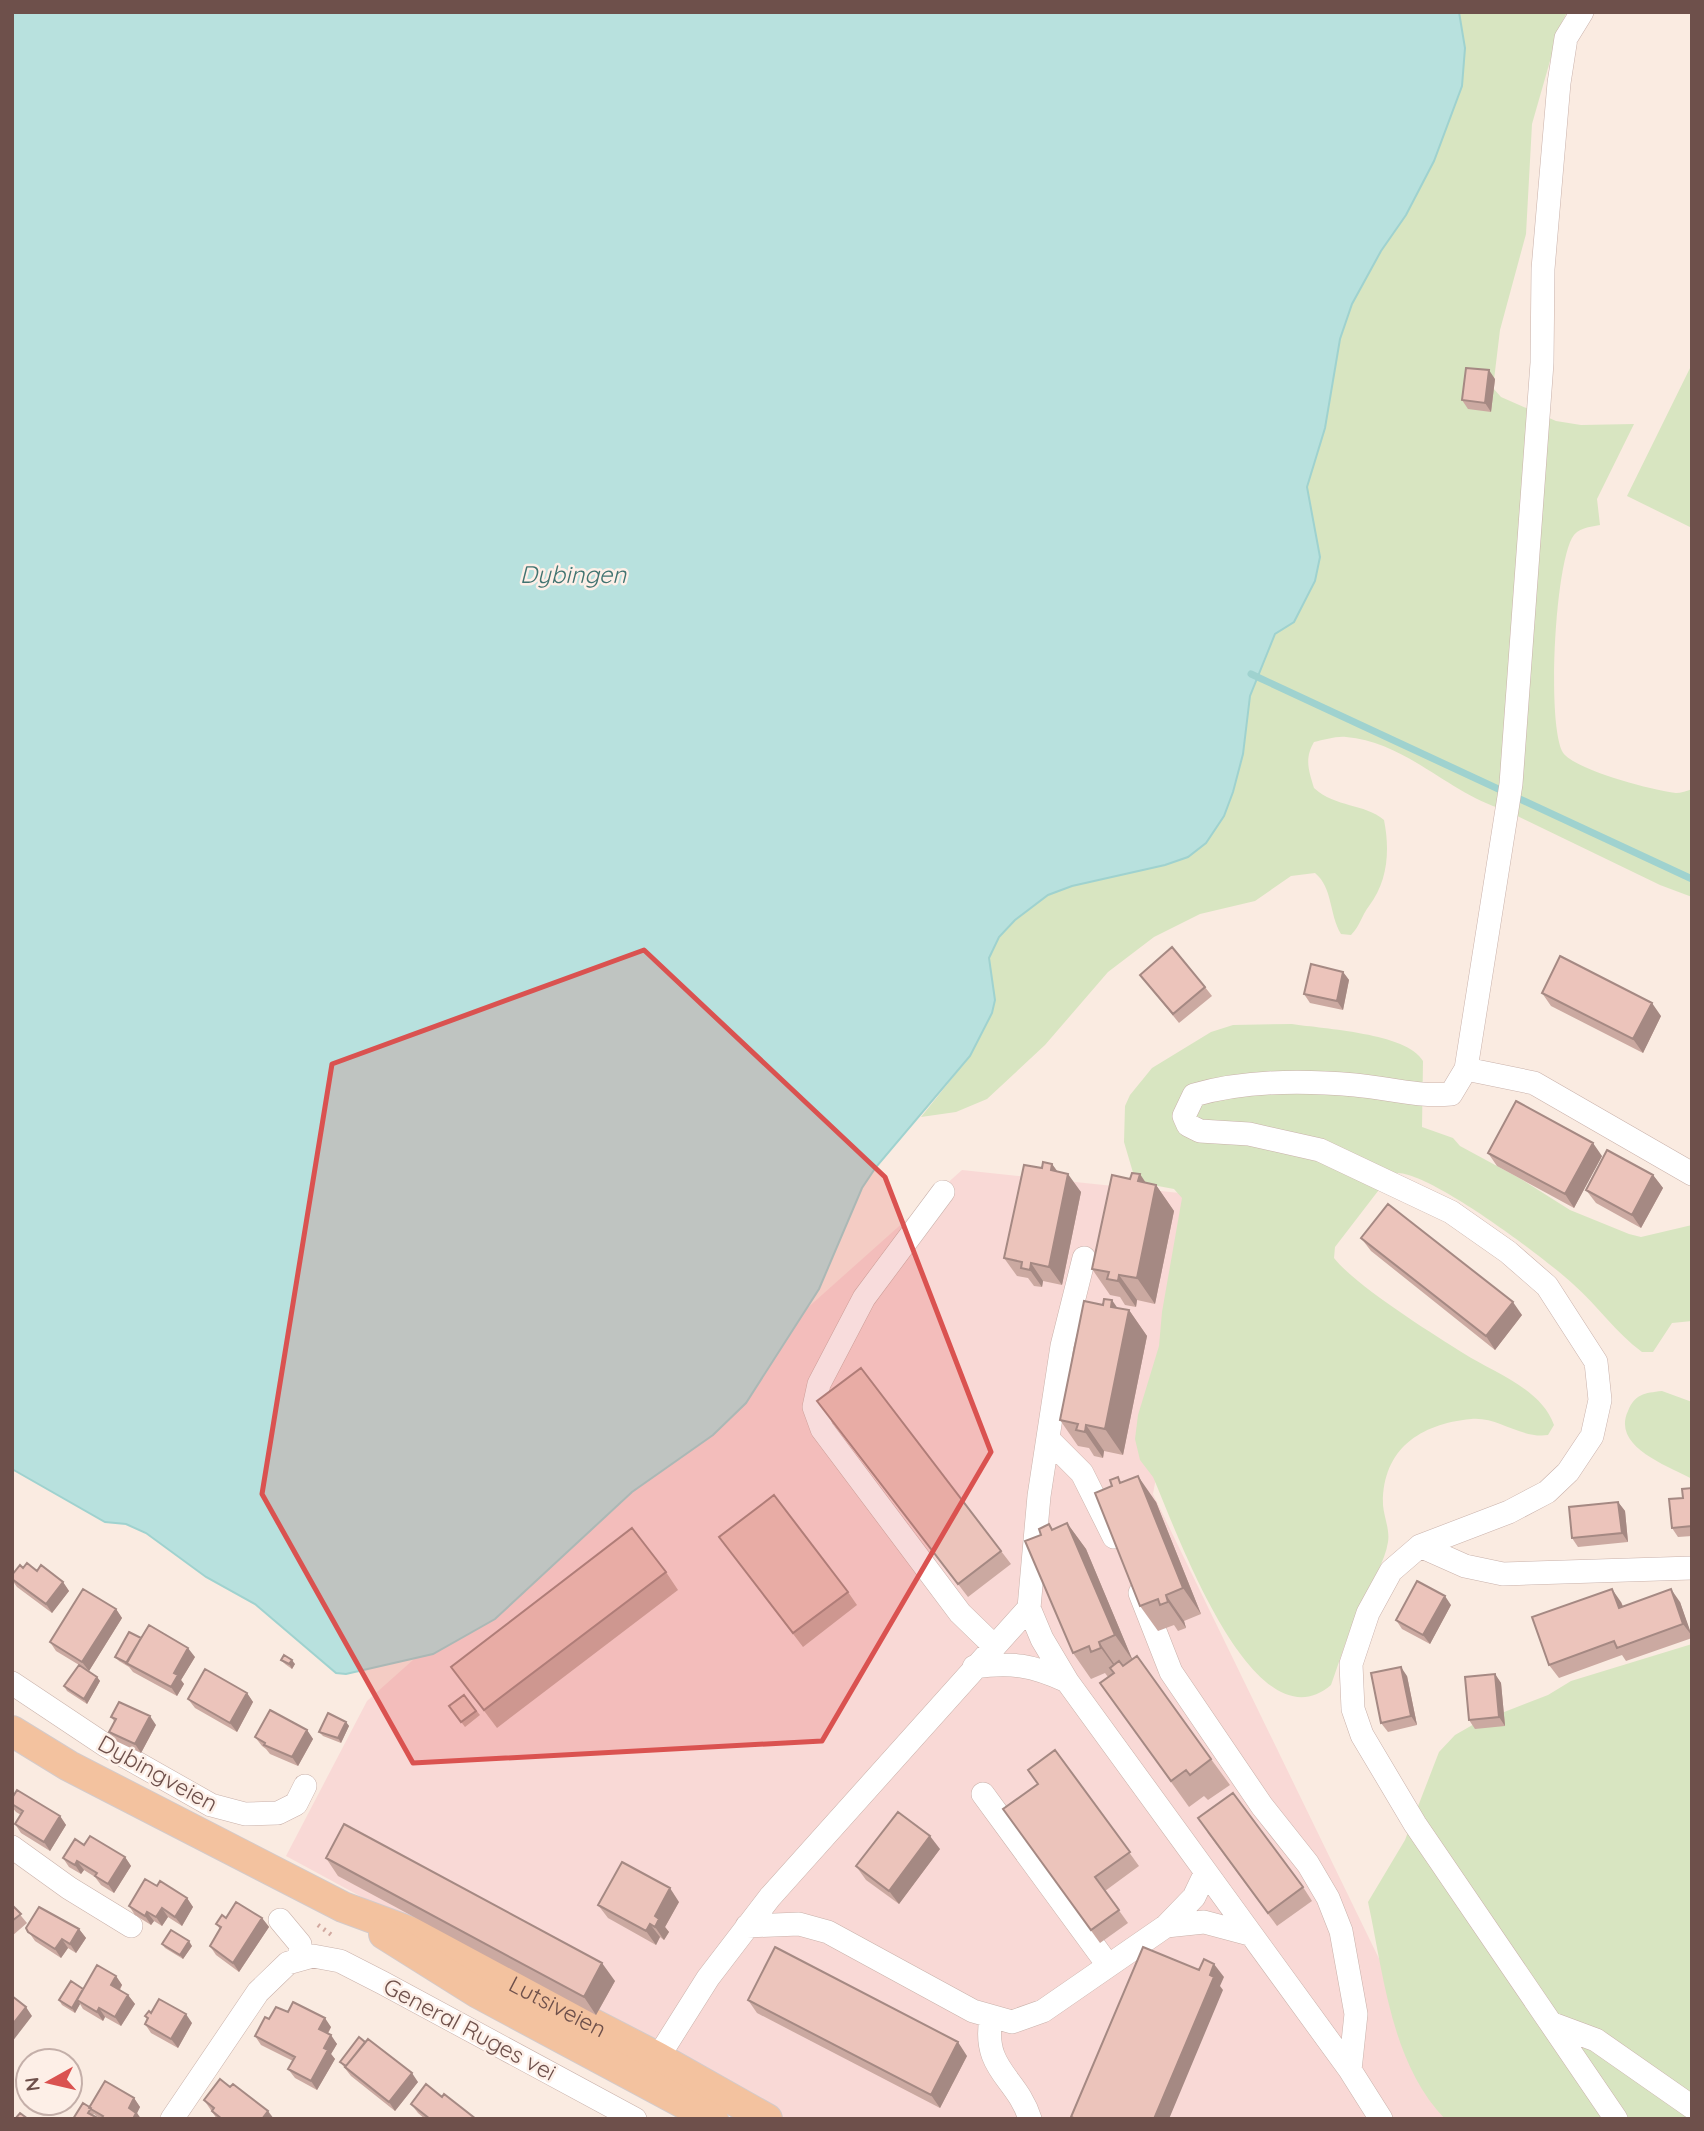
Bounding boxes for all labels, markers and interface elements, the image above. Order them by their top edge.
water label: Dybingen [520,559,627,589]
street label: Dybingveien [93,1728,223,1818]
street label: Lutsiveien [504,1969,612,2043]
street label: General Ruges vei [379,1971,561,2087]
north arrow [14,2047,84,2117]
text: N [19,2076,45,2093]

